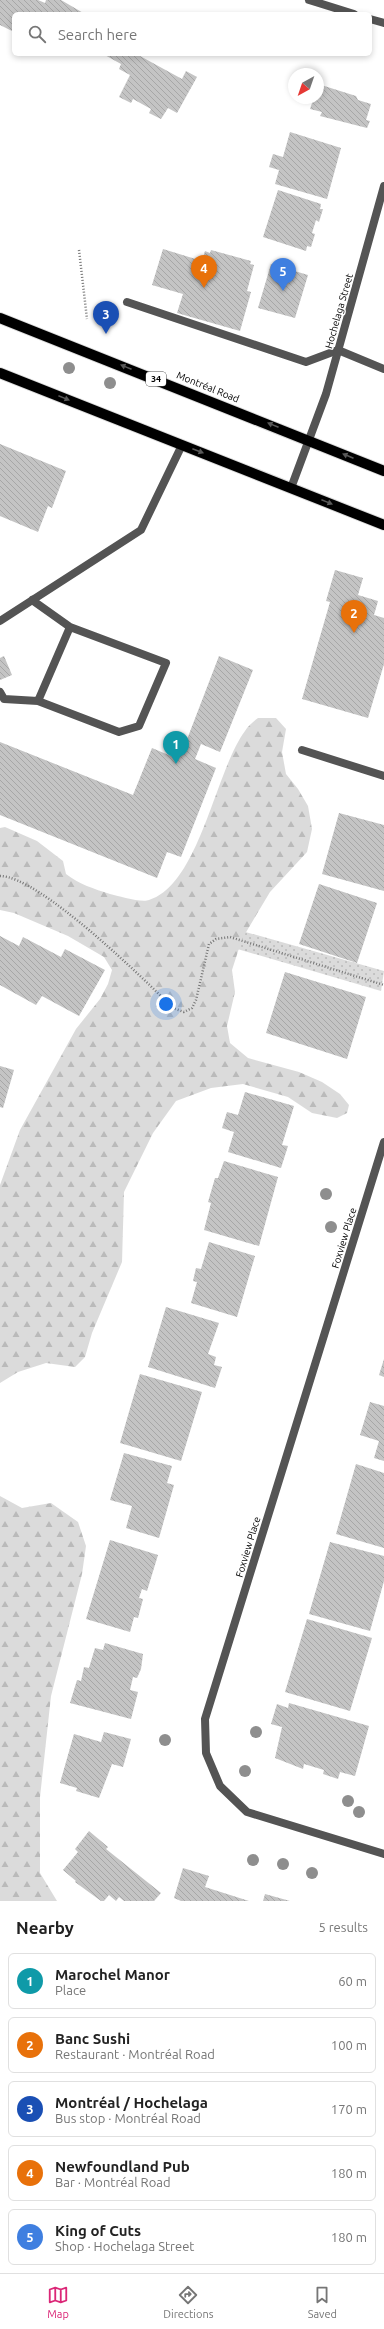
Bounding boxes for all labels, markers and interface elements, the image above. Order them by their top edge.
search box [12,12,372,56]
icon: search [26,23,48,45]
text: Search here [58,26,137,43]
north arrow [288,68,324,104]
pin: 4 [191,255,217,288]
pin: 5 [270,258,296,291]
street label: Hochelaga Street [323,272,355,350]
pin: 3 [93,301,119,334]
one-way arrow [119,364,131,370]
street label: Montréal Road [175,369,241,405]
road number: 34 [146,372,166,386]
one-way arrow [58,396,70,402]
one-way arrow [266,422,278,428]
one-way arrow [192,449,204,455]
one-way arrow [342,453,354,459]
one-way arrow [322,500,334,506]
pin: 2 [341,600,367,633]
pin: 1 [163,731,189,764]
your location [156,994,176,1014]
street label: Foxview Place [330,1206,358,1270]
street label: Foxview Place [234,1515,262,1579]
text: Nearby [16,1918,74,1937]
text: 5 results [318,1920,368,1934]
text: Marochel Manor [55,1966,170,1983]
text: 1 [26,1974,34,1988]
text: 60 m [338,1974,367,1988]
text: Place [55,1983,86,1997]
text: Banc Sushi [55,2030,130,2047]
text: 2 [26,2038,34,2052]
text: 100 m [331,2038,367,2052]
text: Restaurant · Montréal Road [55,2047,215,2061]
text: Montréal / Hochelaga [55,2094,208,2111]
text: 3 [26,2102,34,2116]
text: 170 m [331,2102,367,2116]
text: Bus stop · Montréal Road [55,2111,201,2125]
text: Newfoundland Pub [55,2158,190,2175]
text: 4 [26,2166,34,2180]
text: 180 m [331,2166,367,2180]
text: Bar · Montréal Road [55,2175,171,2189]
text: King of Cuts [55,2222,141,2239]
text: 5 [26,2230,34,2244]
text: 180 m [331,2230,367,2244]
text: Shop · Hochelaga Street [55,2239,194,2253]
tab: Map [47,2284,69,2320]
tab: Directions [163,2284,213,2320]
tab: Saved [308,2284,337,2320]

